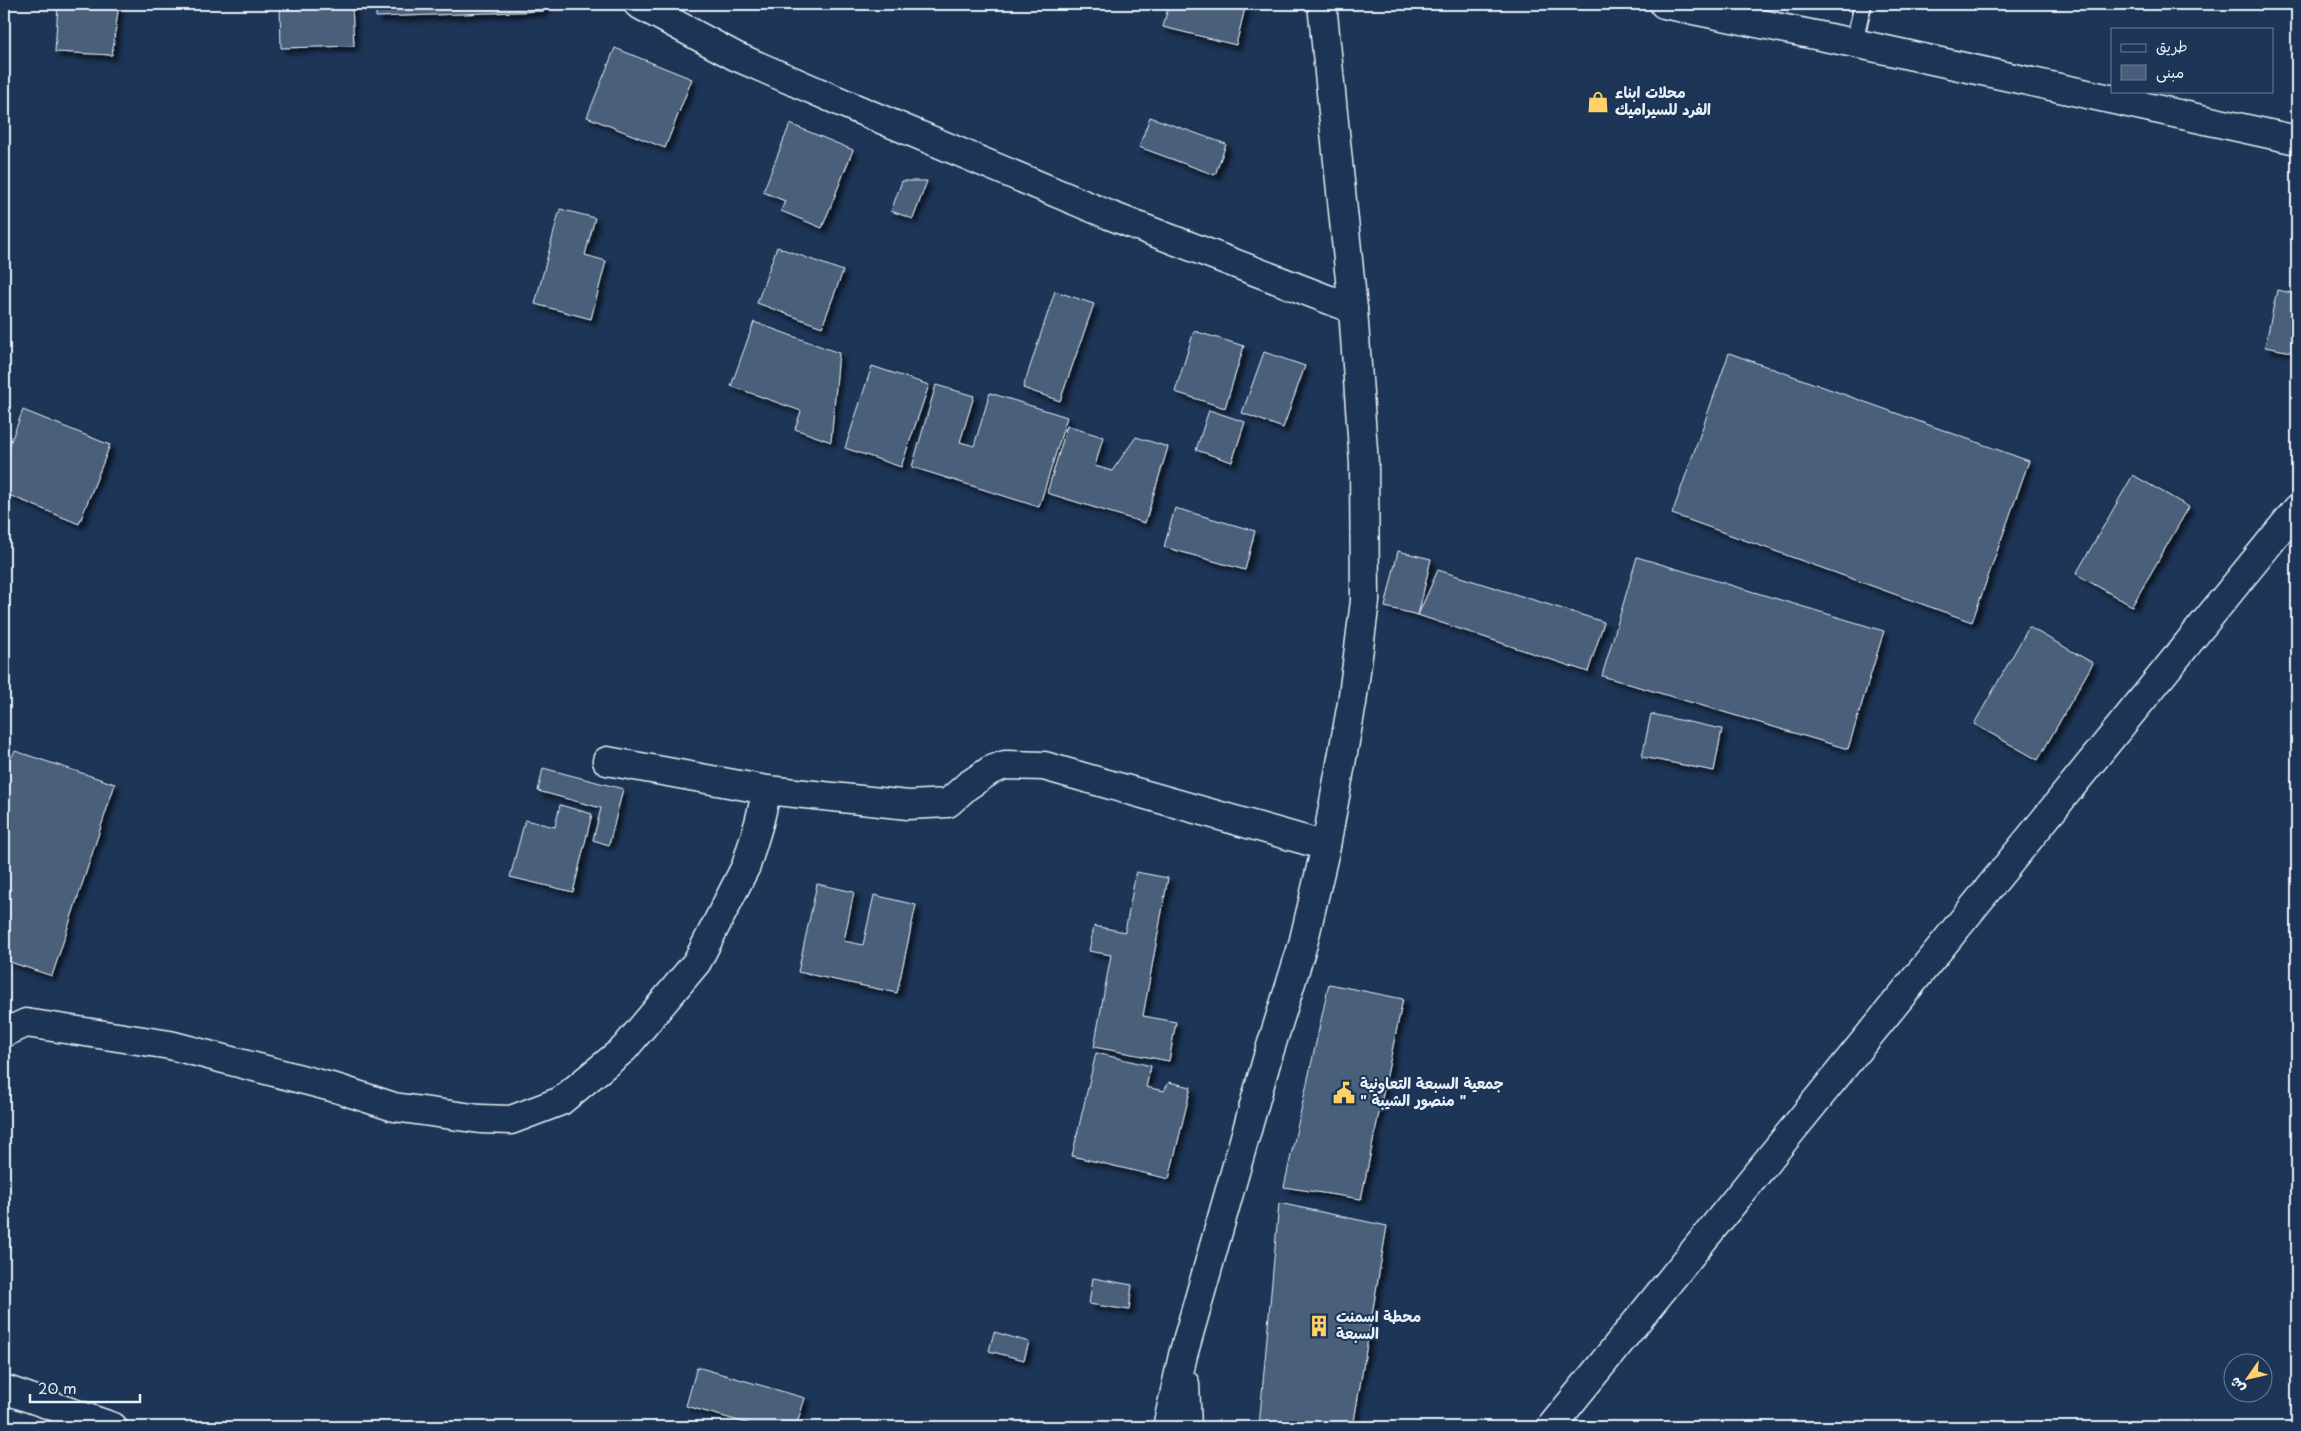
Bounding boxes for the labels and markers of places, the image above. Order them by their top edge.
place label: محلات ابناء الفرد للسيراميك [1615,80,1711,120]
shop icon: محلات ابناء الفرد للسيراميك [1585,89,1611,115]
place label: جمعية السبعة التعاونية " منصور الشيبة " [1360,1071,1504,1111]
public building icon: جمعية السبعة التعاونية " منصور الشيبة " [1331,1080,1357,1106]
place label: محطة اسمنت السبعة [1336,1304,1421,1344]
building icon: محطة اسمنت السبعة [1306,1313,1332,1339]

